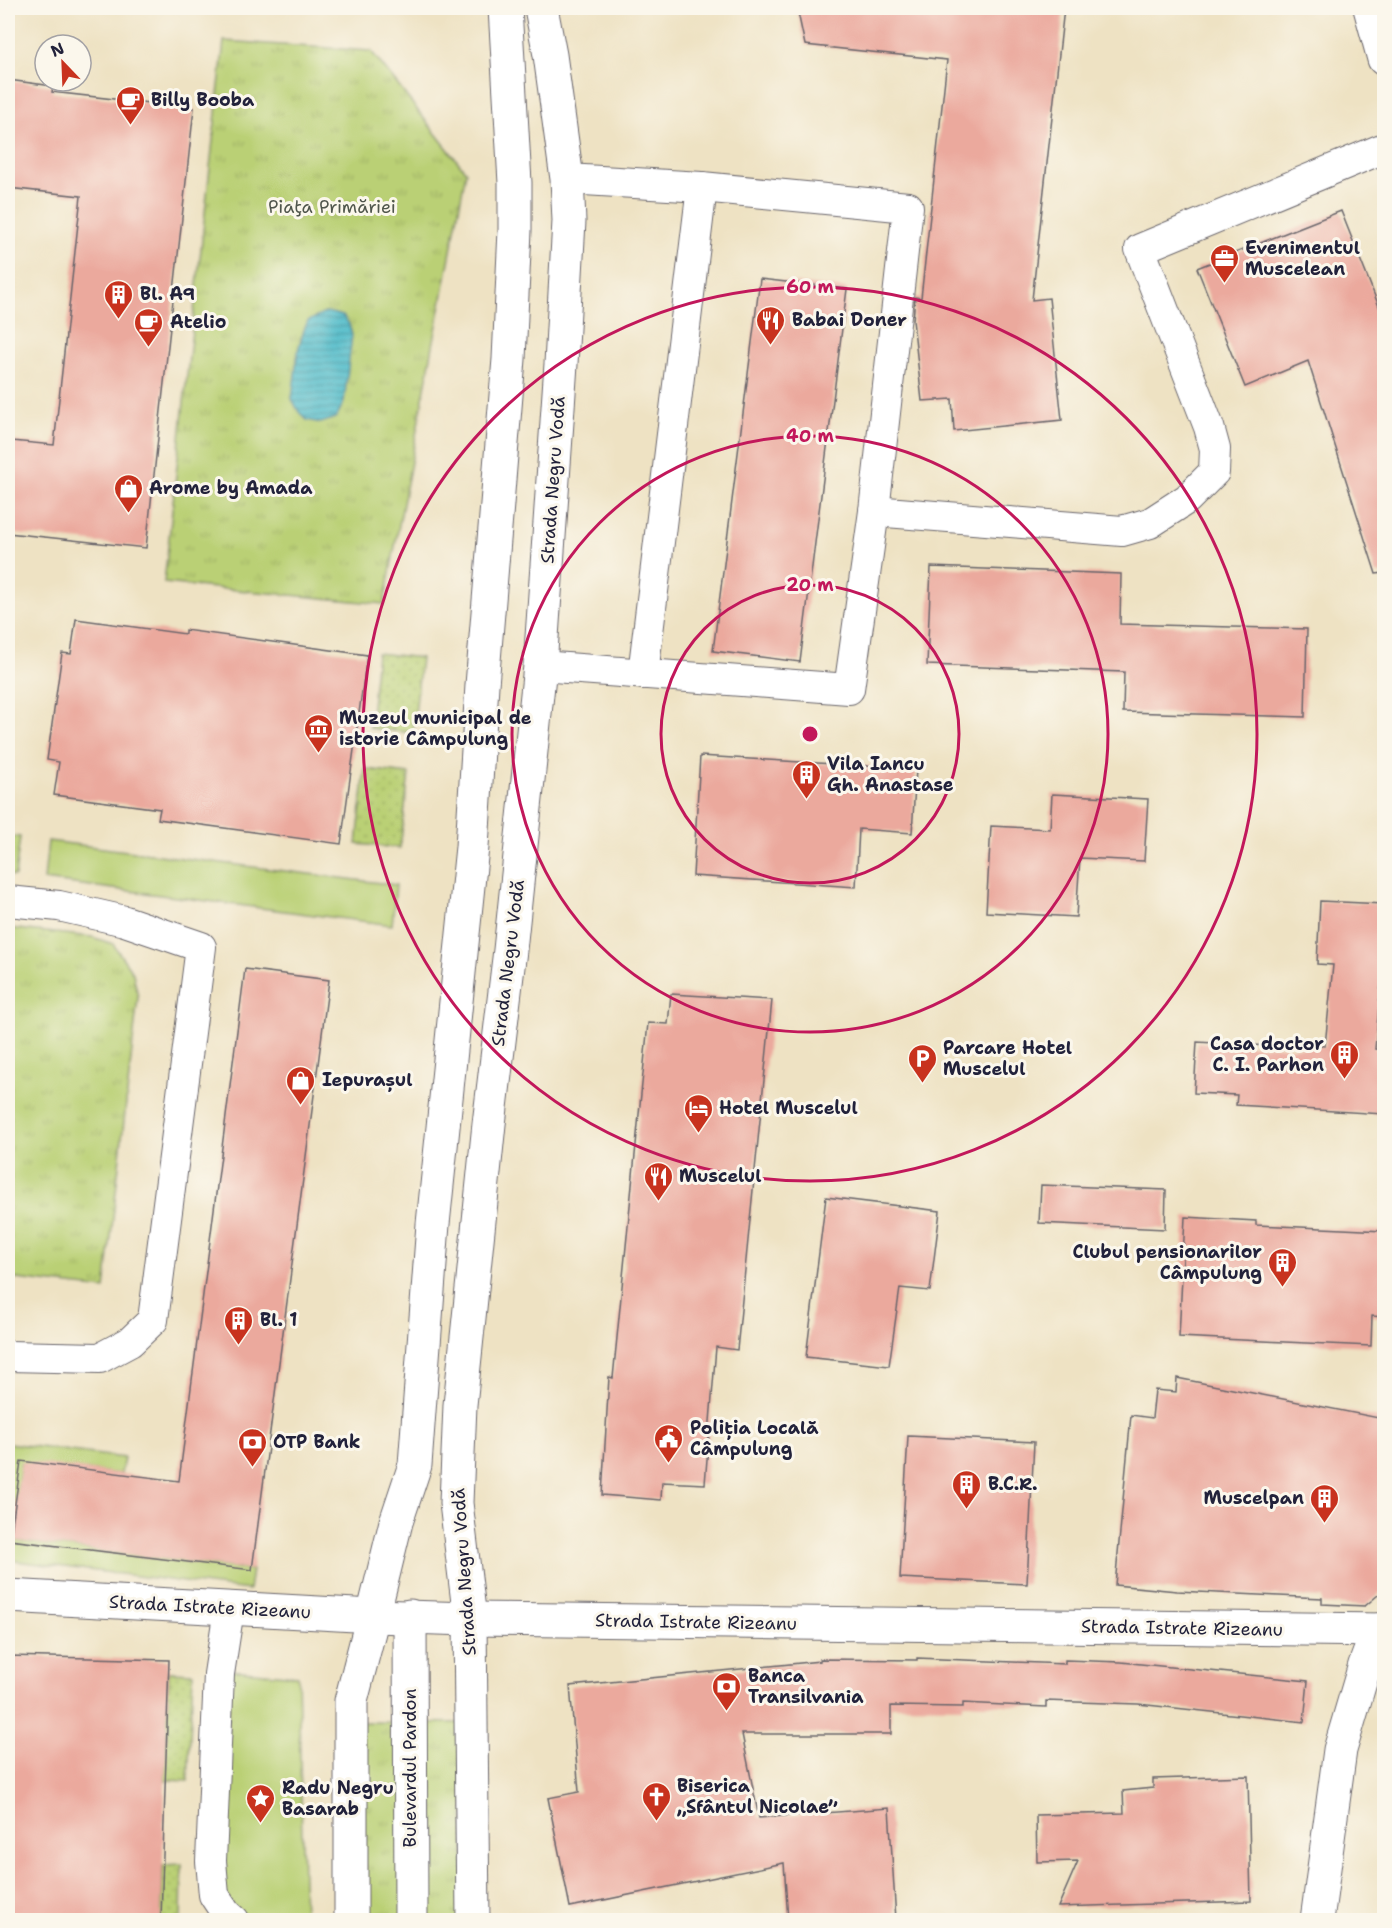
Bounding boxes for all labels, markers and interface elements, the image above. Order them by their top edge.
north arrow [33,33,93,93]
text: N [47,38,67,62]
cafe icon: Billy Booba [114,84,146,126]
place label: Billy Booba [151,88,255,112]
park label: Piaţa Primăriei [268,195,396,219]
place label: Evenimentul Muscelean [1245,236,1360,281]
office icon: Evenimentul Muscelean [1208,242,1240,284]
text: 60 m [786,275,834,299]
building icon: Bl. A9 [103,278,135,320]
place label: Bl. A9 [140,282,195,306]
restaurant icon: Babai Doner [755,304,787,346]
cafe icon: Atelio [133,306,165,348]
place label: Babai Doner [792,308,907,332]
place label: Atelio [170,310,226,334]
street label: Strada Negru Vodă [535,396,571,564]
text: 40 m [786,424,834,448]
shop icon: Arome by Amada [112,472,144,514]
place label: Arome by Amada [149,476,313,500]
text: 20 m [786,573,834,597]
place label: Muzeul municipal de istorie Câmpulung [339,706,532,751]
museum icon: Muzeul municipal de istorie Câmpulung [302,712,334,754]
centre of rings [800,724,820,744]
place label: Vila Iancu Gh. Anastase [827,752,954,797]
building icon: Vila Iancu Gh. Anastase [790,758,822,800]
street label: Strada Negru Vodă [486,878,530,1048]
place label: Casa doctor C. I. Parhon [1210,1032,1324,1077]
place label: Parcare Hotel Muscelul [943,1036,1072,1081]
building icon: Casa doctor C. I. Parhon [1329,1038,1361,1080]
parking icon: Parcare Hotel Muscelul [906,1042,938,1084]
shop icon: Iepurașul [285,1064,317,1106]
place label: Iepurașul [322,1068,413,1092]
hotel icon: Hotel Muscelul [682,1092,714,1134]
place label: Hotel Muscelul [719,1096,858,1120]
restaurant icon: Muscelul [642,1160,674,1202]
place label: Muscelul [679,1164,761,1188]
place label: Clubul pensionarilor Câmpulung [1073,1240,1262,1285]
building icon: Clubul pensionarilor Câmpulung [1267,1246,1299,1288]
building icon: Bl. 1 [223,1304,255,1346]
place label: Bl. 1 [260,1308,297,1332]
place label: Poliția Locală Câmpulung [690,1416,819,1461]
public building icon: Poliția Locală Câmpulung [653,1422,685,1464]
bank icon: OTP Bank [236,1426,268,1468]
place label: OTP Bank [273,1430,361,1454]
building icon: B.C.R. [951,1468,983,1510]
place label: B.C.R. [988,1472,1038,1496]
building icon: Muscelpan [1309,1482,1341,1524]
place label: Muscelpan [1204,1486,1304,1510]
street label: Strada Negru Vodă [446,1488,482,1656]
street label: Strada Istrate Rizeanu [108,1590,312,1624]
street label: Strada Istrate Rizeanu [595,1608,797,1636]
street label: Strada Istrate Rizeanu [1081,1614,1283,1642]
place label: Banca Transilvania [748,1664,864,1709]
bank icon: Banca Transilvania [711,1670,743,1712]
street label: Bulevardul Pardon [398,1689,422,1847]
place label: Biserica „Sfântul Nicolae” [677,1774,838,1819]
place label: Radu Negru Basarab [282,1776,394,1821]
church icon: Biserica „Sfântul Nicolae” [640,1780,672,1822]
place icon: Radu Negru Basarab [245,1782,277,1824]

